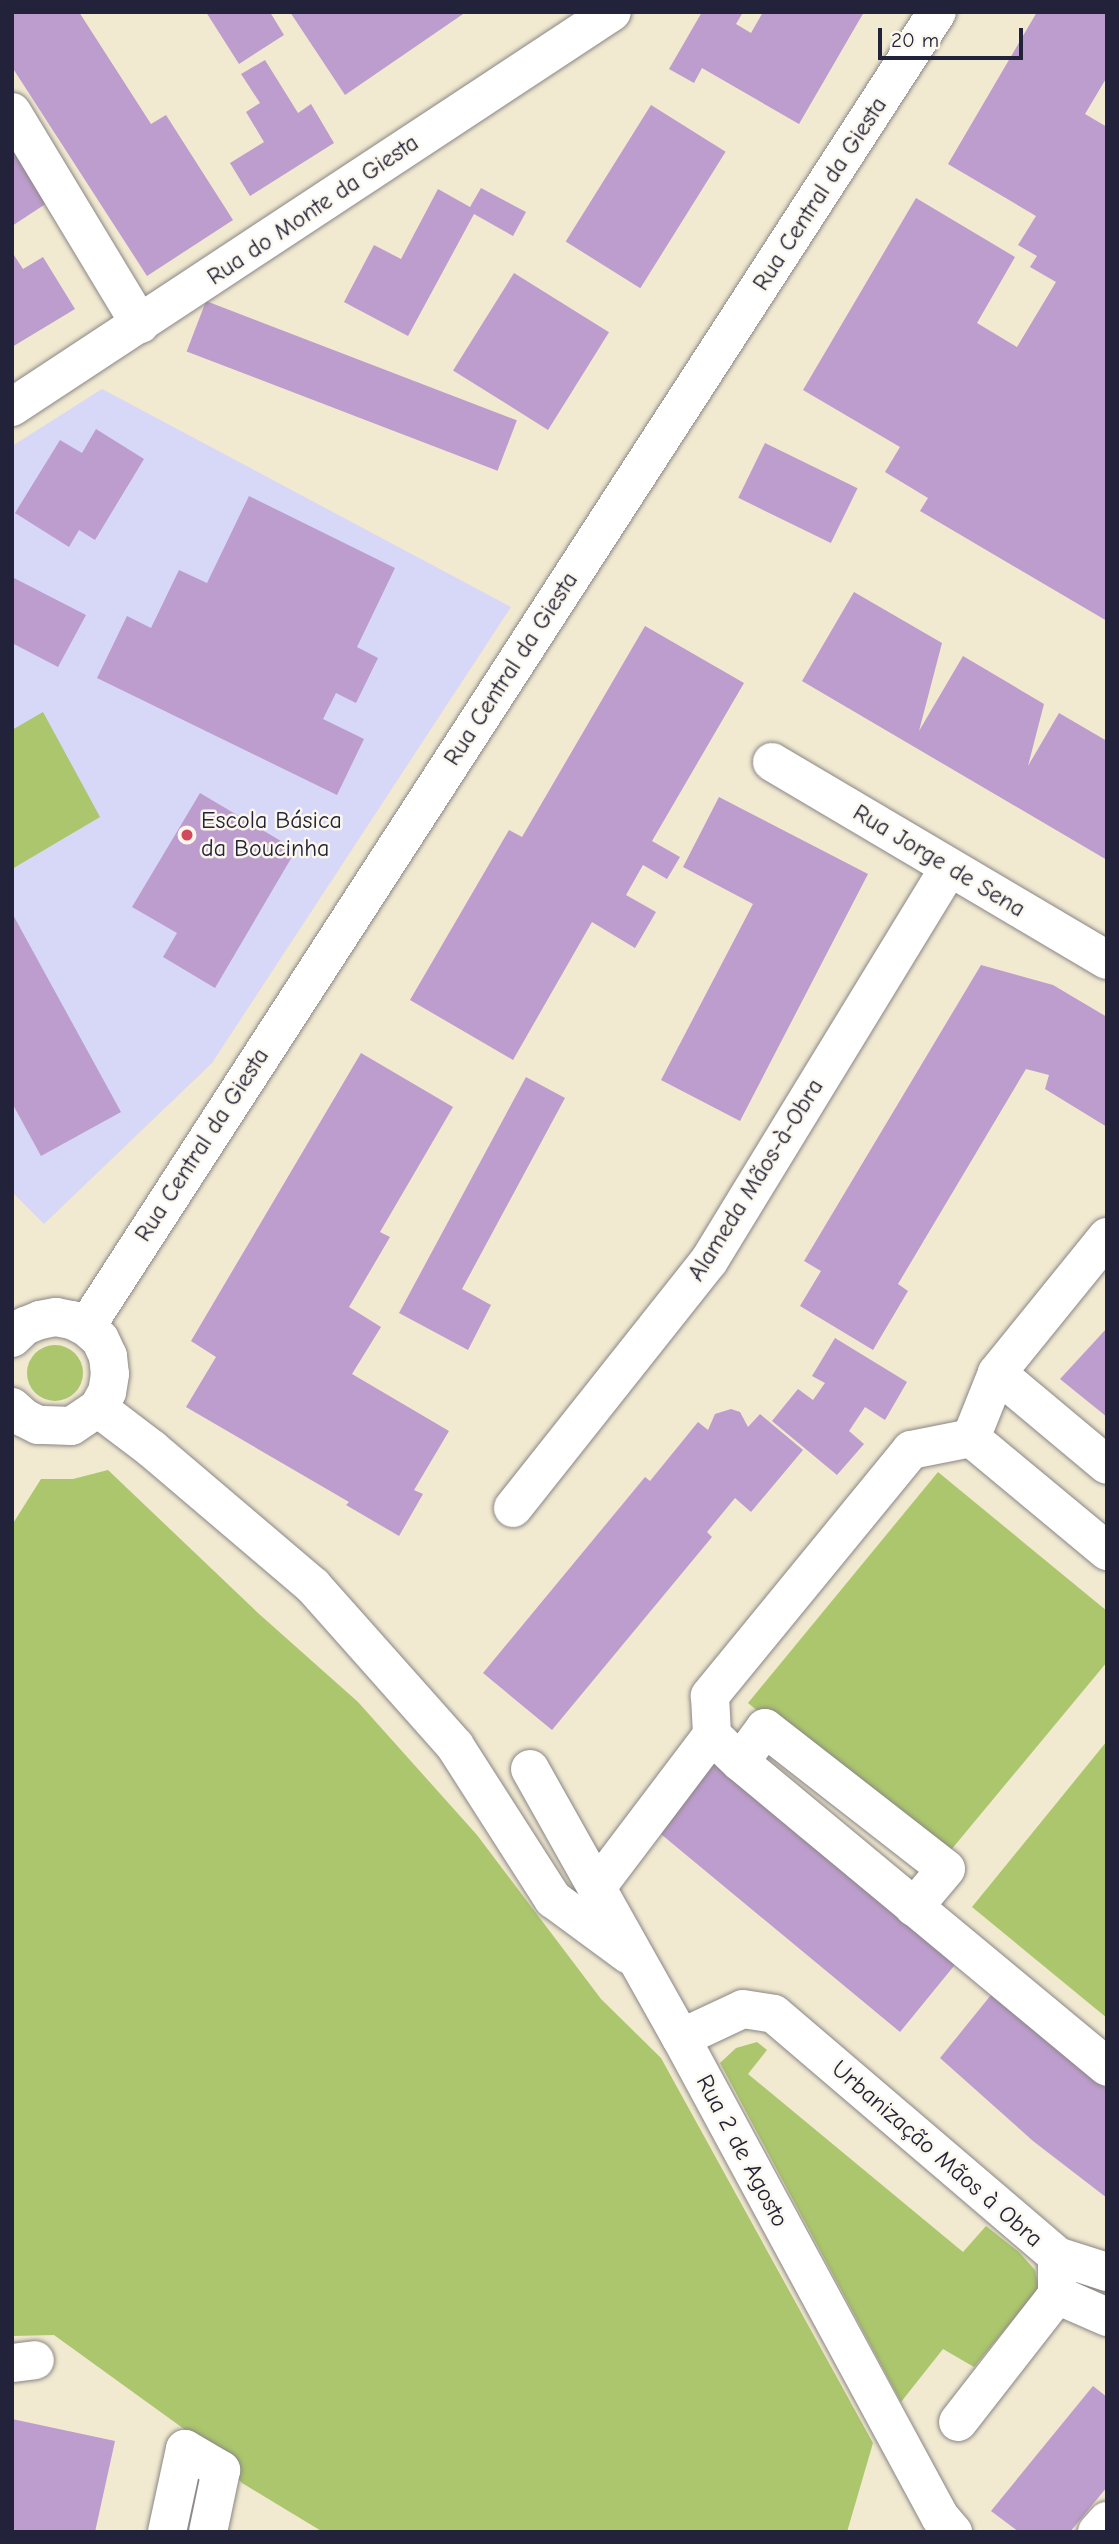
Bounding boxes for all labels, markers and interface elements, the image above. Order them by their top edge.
scale bar [881,14,1026,58]
text: 20 m [891,28,939,52]
street label: Rua Central da Giesta [747,92,893,296]
street label: Rua do Monte da Giesta [202,128,424,292]
street label: Rua Central da Giesta [438,567,584,771]
street label: Rua Jorge de Sena [848,798,1030,924]
place label: Escola Básica da Boucinha [201,807,342,863]
marker: Escola Básica da Boucinha [179,827,195,843]
street label: Rua Central da Giesta [129,1043,275,1247]
street label: Alameda Mãos-à-Obra [682,1074,830,1286]
street label: Urbanização Mãos à Obra [826,2055,1048,2253]
street label: Rua 2 de Agosto [690,2070,794,2232]

